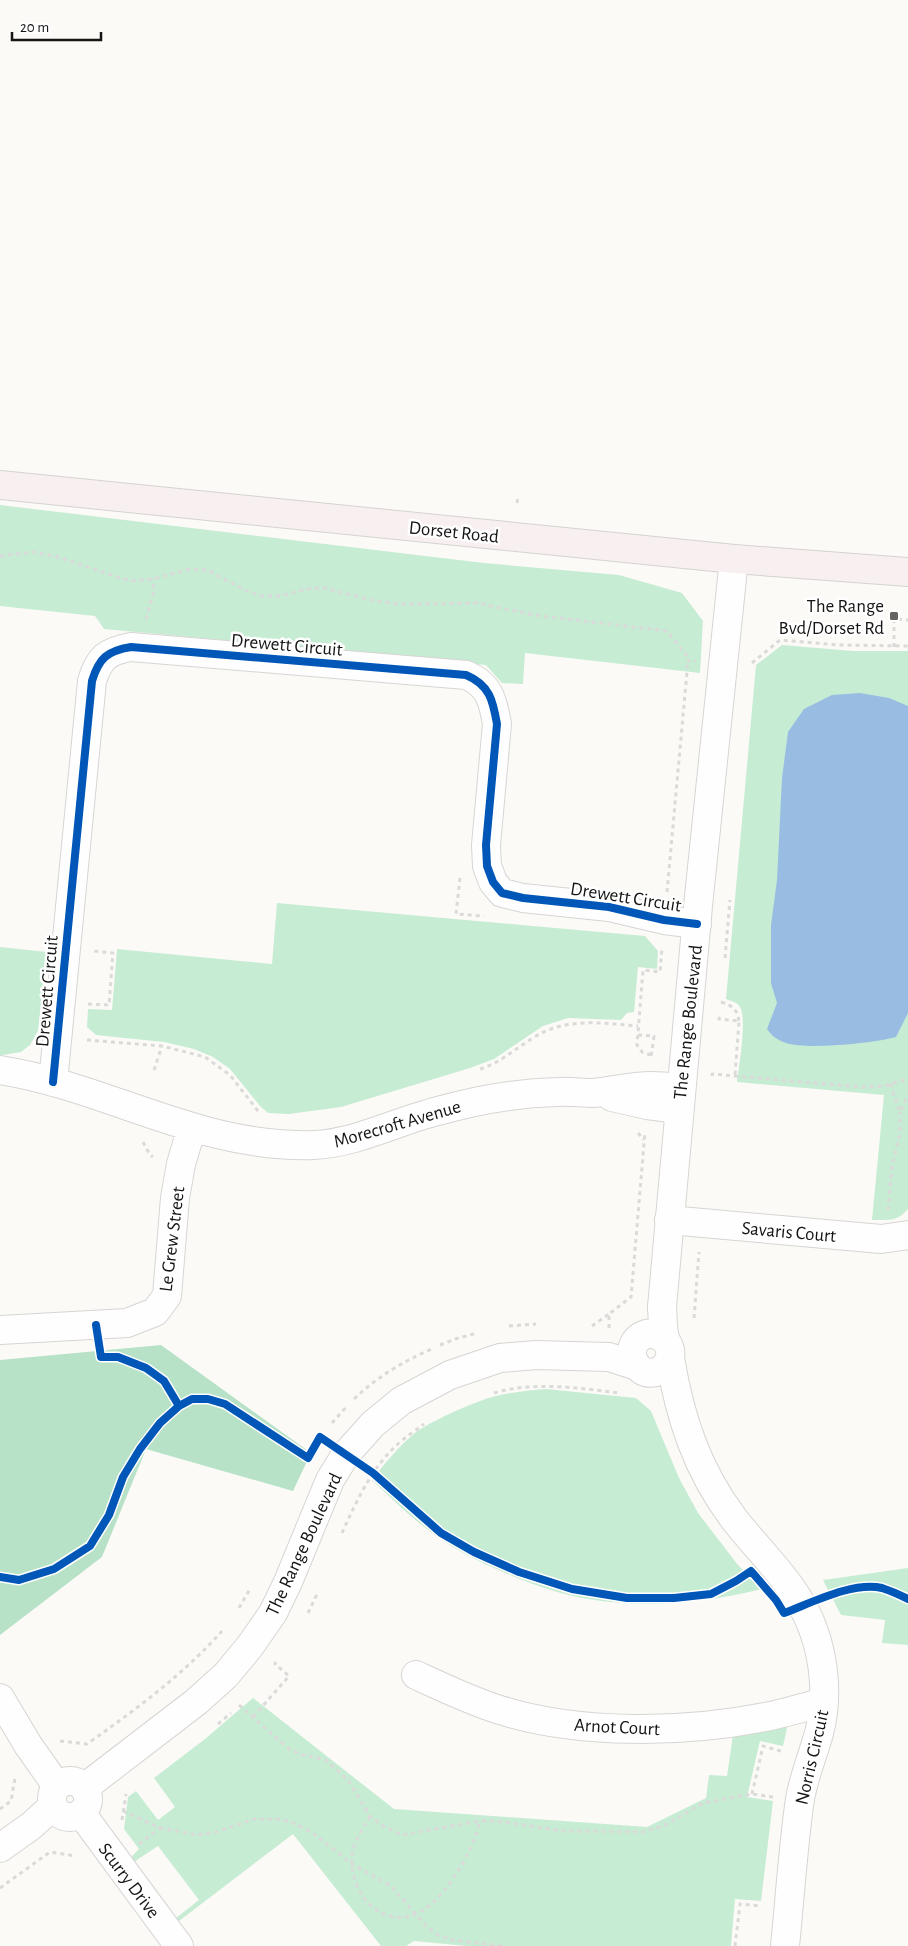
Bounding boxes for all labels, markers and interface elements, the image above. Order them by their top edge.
scale bar [12,10,101,42]
text: 20 m [20,20,49,35]
street label: Dorset Road [408,518,500,547]
place label: The Range Bvd/Dorset Rd [778,597,884,638]
marker: The Range Bvd/Dorset Rd [888,610,900,622]
street label: Drewett Circuit [230,631,343,660]
street label: Drewett Circuit [569,879,683,916]
street label: Drewett Circuit [33,935,62,1048]
street label: The Range Boulevard [671,944,706,1100]
street label: Morecroft Avenue [332,1097,463,1152]
street label: Le Grew Street [157,1185,188,1293]
street label: Savaris Court [741,1219,837,1246]
street label: The Range Boulevard [263,1470,346,1619]
street label: Norris Circuit [792,1708,833,1807]
street label: Arnot Court [574,1716,660,1739]
street label: Scurry Drive [95,1840,163,1922]

